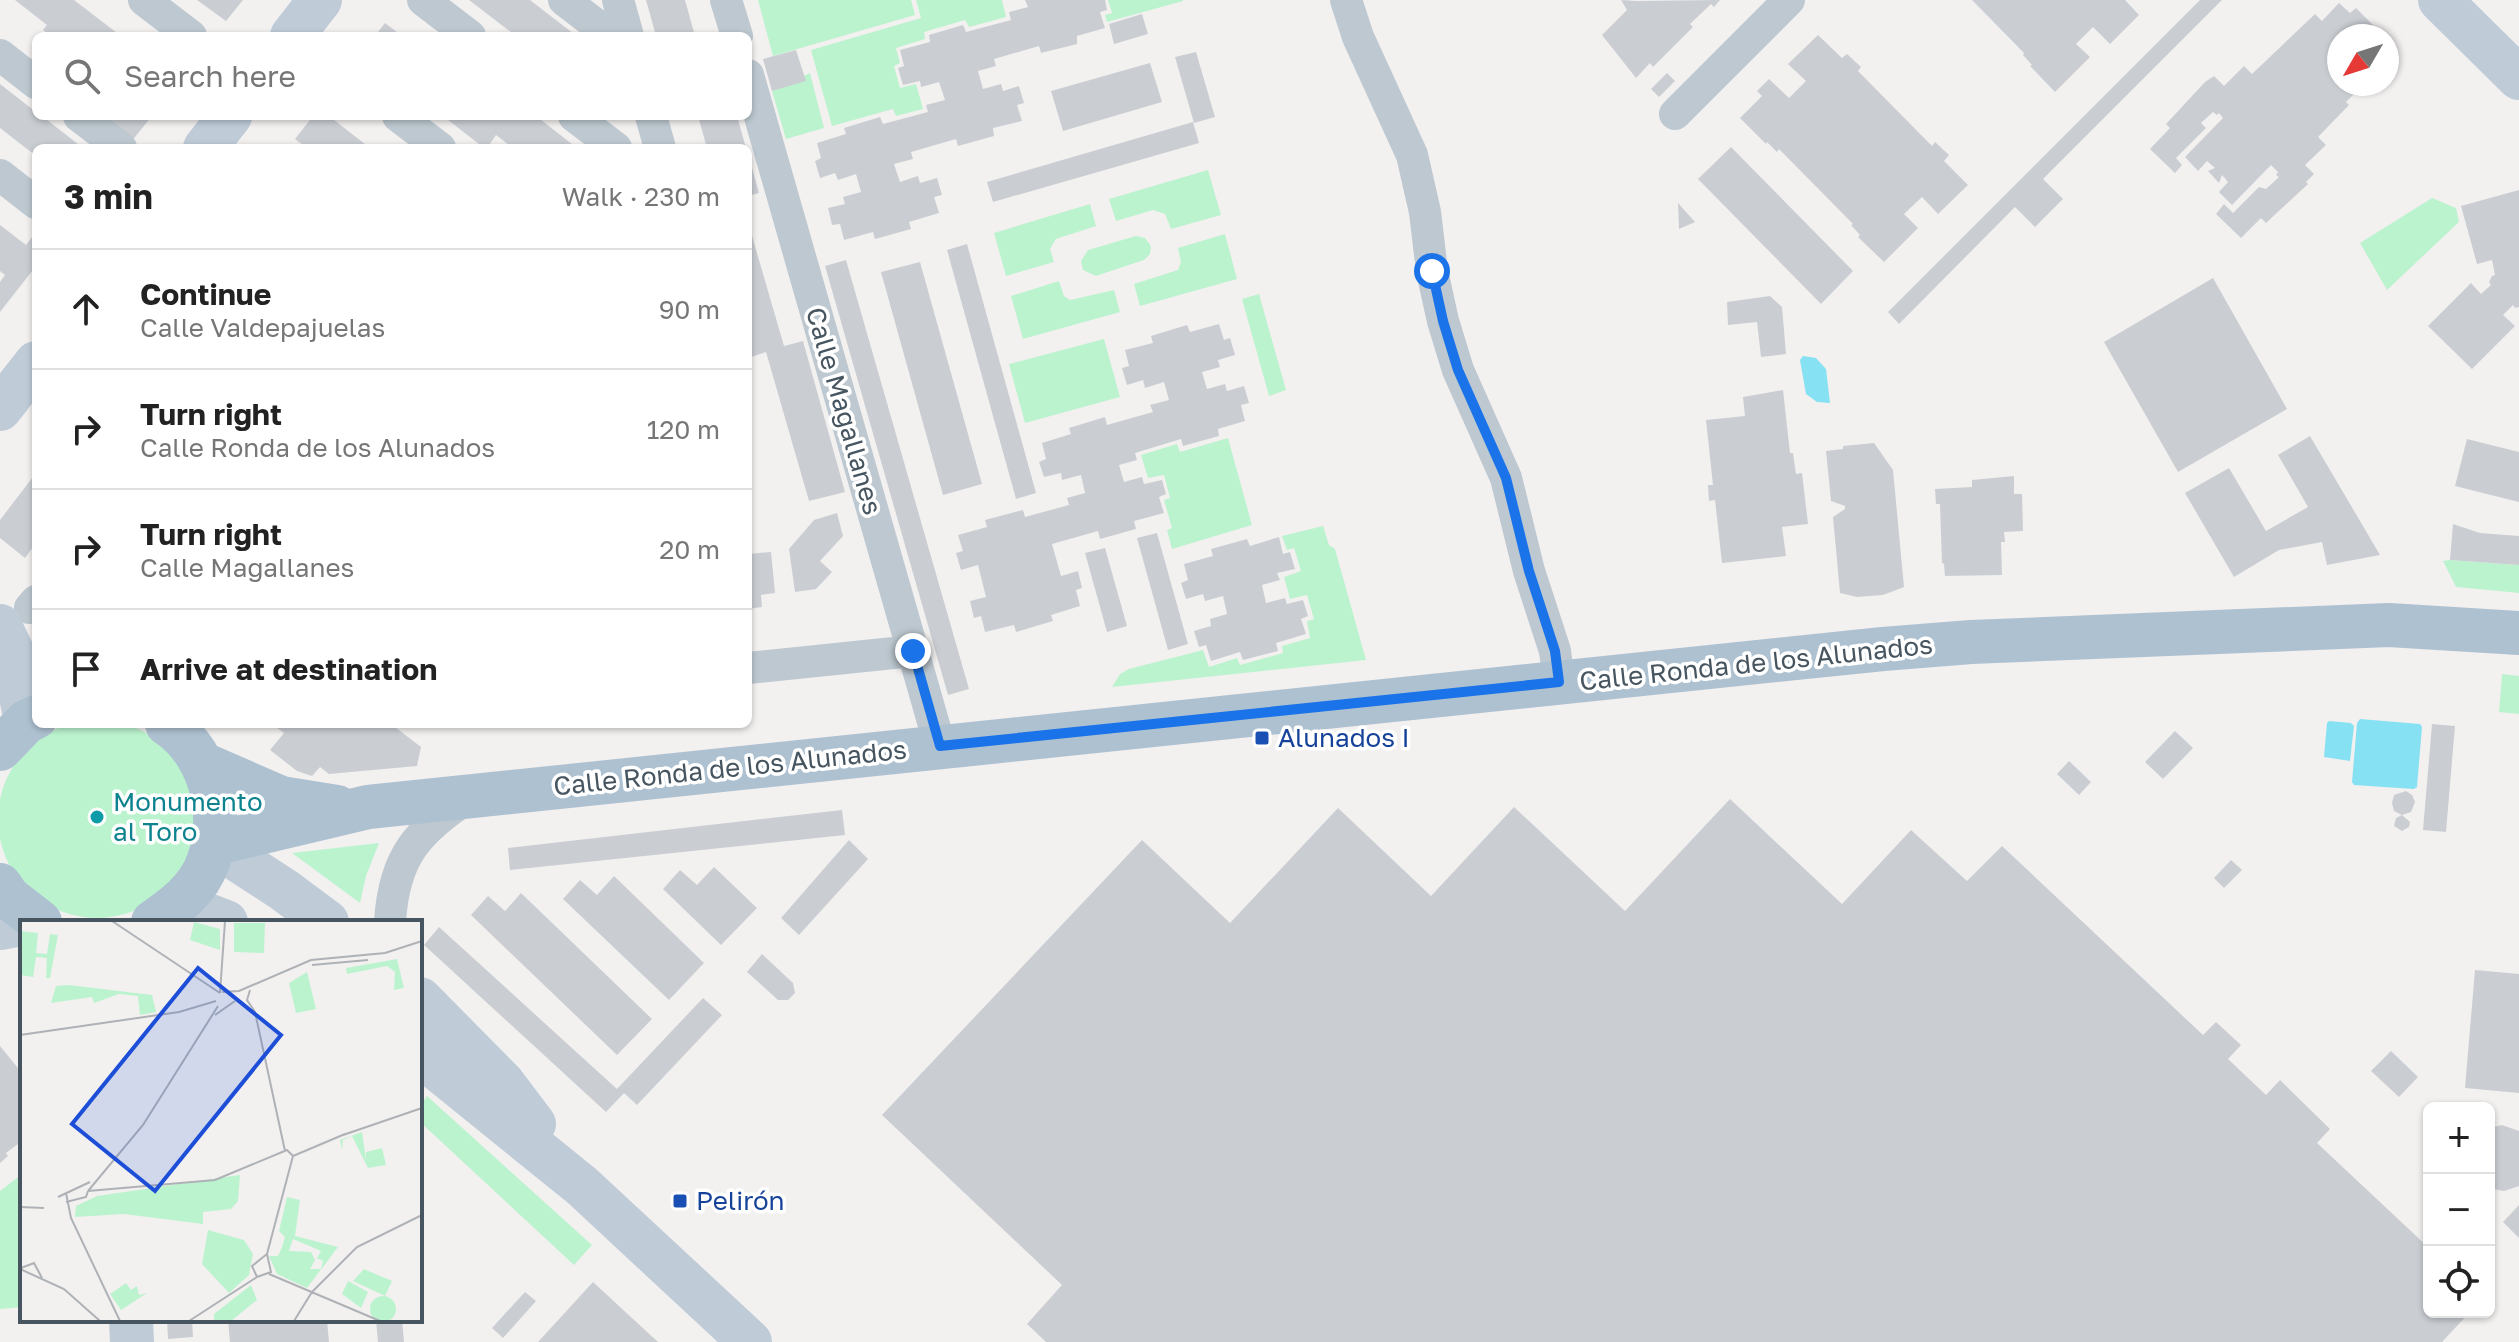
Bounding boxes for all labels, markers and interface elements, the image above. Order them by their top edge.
north arrow [2327,24,2399,96]
search box [32,32,752,120]
icon: search [60,54,104,98]
text: Search here [124,58,296,94]
text: 3 min [64,176,153,216]
text: Walk · 230 m [562,181,720,212]
route start [1414,253,1450,289]
text: Continue [140,276,271,312]
icon: ahead [64,287,108,331]
text: 90 m [659,294,720,325]
street label: Calle Magallanes [800,304,889,518]
text: Calle Valdepajuelas [140,312,385,343]
text: Turn right [140,396,282,432]
icon: right [64,407,108,451]
text: 120 m [647,414,720,445]
text: Calle Ronda de los Alunados [140,432,495,463]
text: Turn right [140,516,282,552]
icon: right [64,527,108,571]
text: 20 m [659,534,720,565]
text: Calle Magallanes [140,552,354,583]
street label: Calle Ronda de los Alunados [1578,629,1934,696]
route end [895,633,931,669]
icon: arrive [64,647,108,691]
text: Arrive at destination [140,651,437,687]
place label: Alunados I [1278,722,1410,753]
marker: Alunados I [1253,729,1271,747]
street label: Calle Ronda de los Alunados [552,734,908,801]
place label: Monumento al Toro [113,786,263,847]
marker: Monumento al Toro [88,808,106,826]
inset map [20,920,422,1322]
map controls [2423,1102,2495,1318]
button: + [2423,1102,2495,1174]
button: − [2423,1174,2495,1246]
place label: Pelirón [696,1185,785,1216]
marker: Pelirón [671,1192,689,1210]
button: locate [2423,1246,2495,1318]

